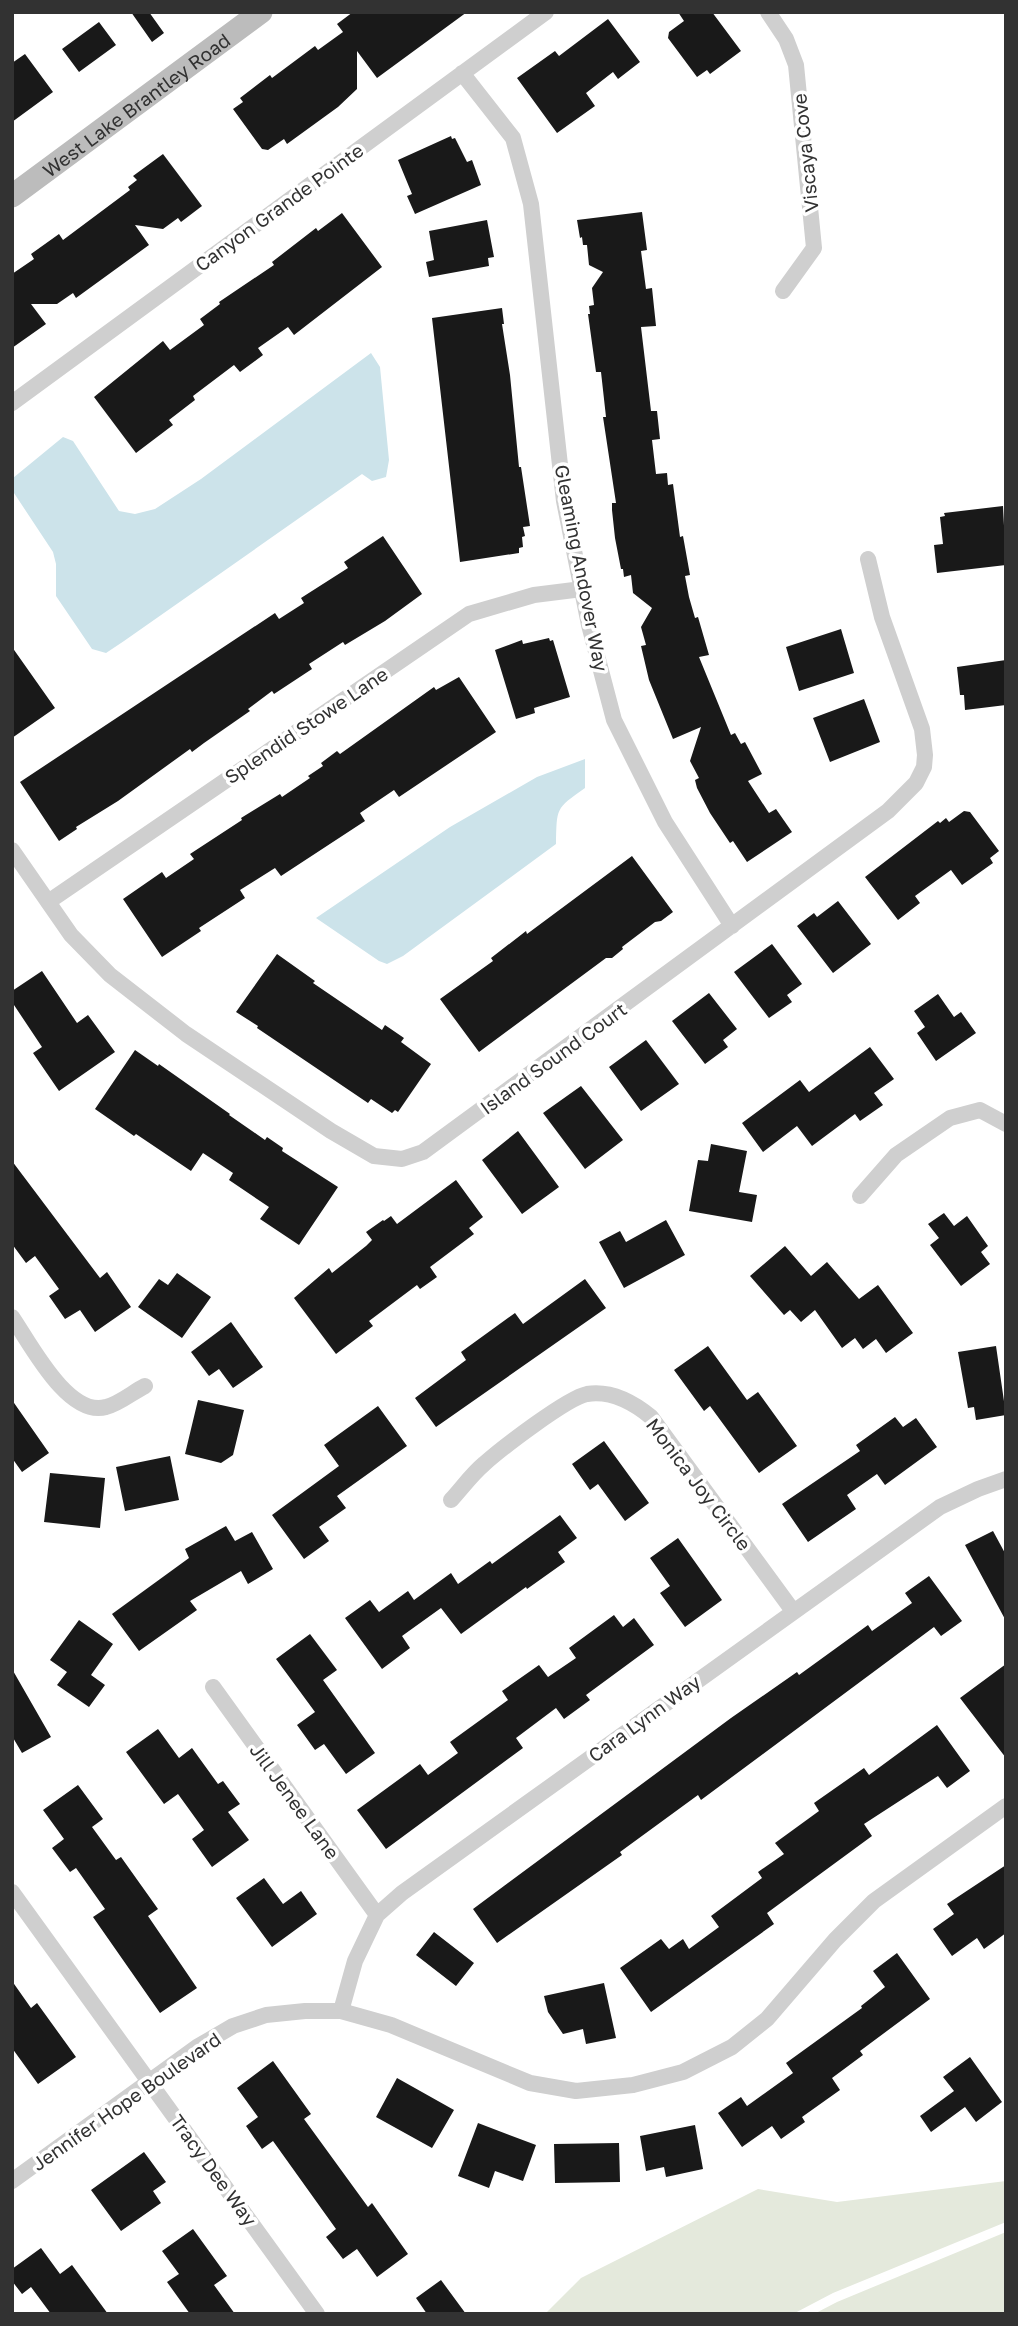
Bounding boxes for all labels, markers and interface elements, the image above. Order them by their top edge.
street label: West Lake Brantley Road [38,28,234,181]
street label: Viscaya Cove [787,92,823,214]
street label: Canyon Grande Pointe [190,138,368,276]
street label: Gleaming Andover Way [551,463,613,674]
street label: Splendid Stowe Lane [220,662,392,788]
street label: Island Sound Court [475,997,631,1119]
street label: Monica Joy Circle [642,1413,756,1555]
street label: Cara Lynn Way [583,1669,705,1766]
street label: Jill Jenee Lane [245,1739,345,1863]
street label: Jennifer Hope Boulevard [27,2027,225,2175]
street label: Tracy Dee Way [166,2110,262,2230]

